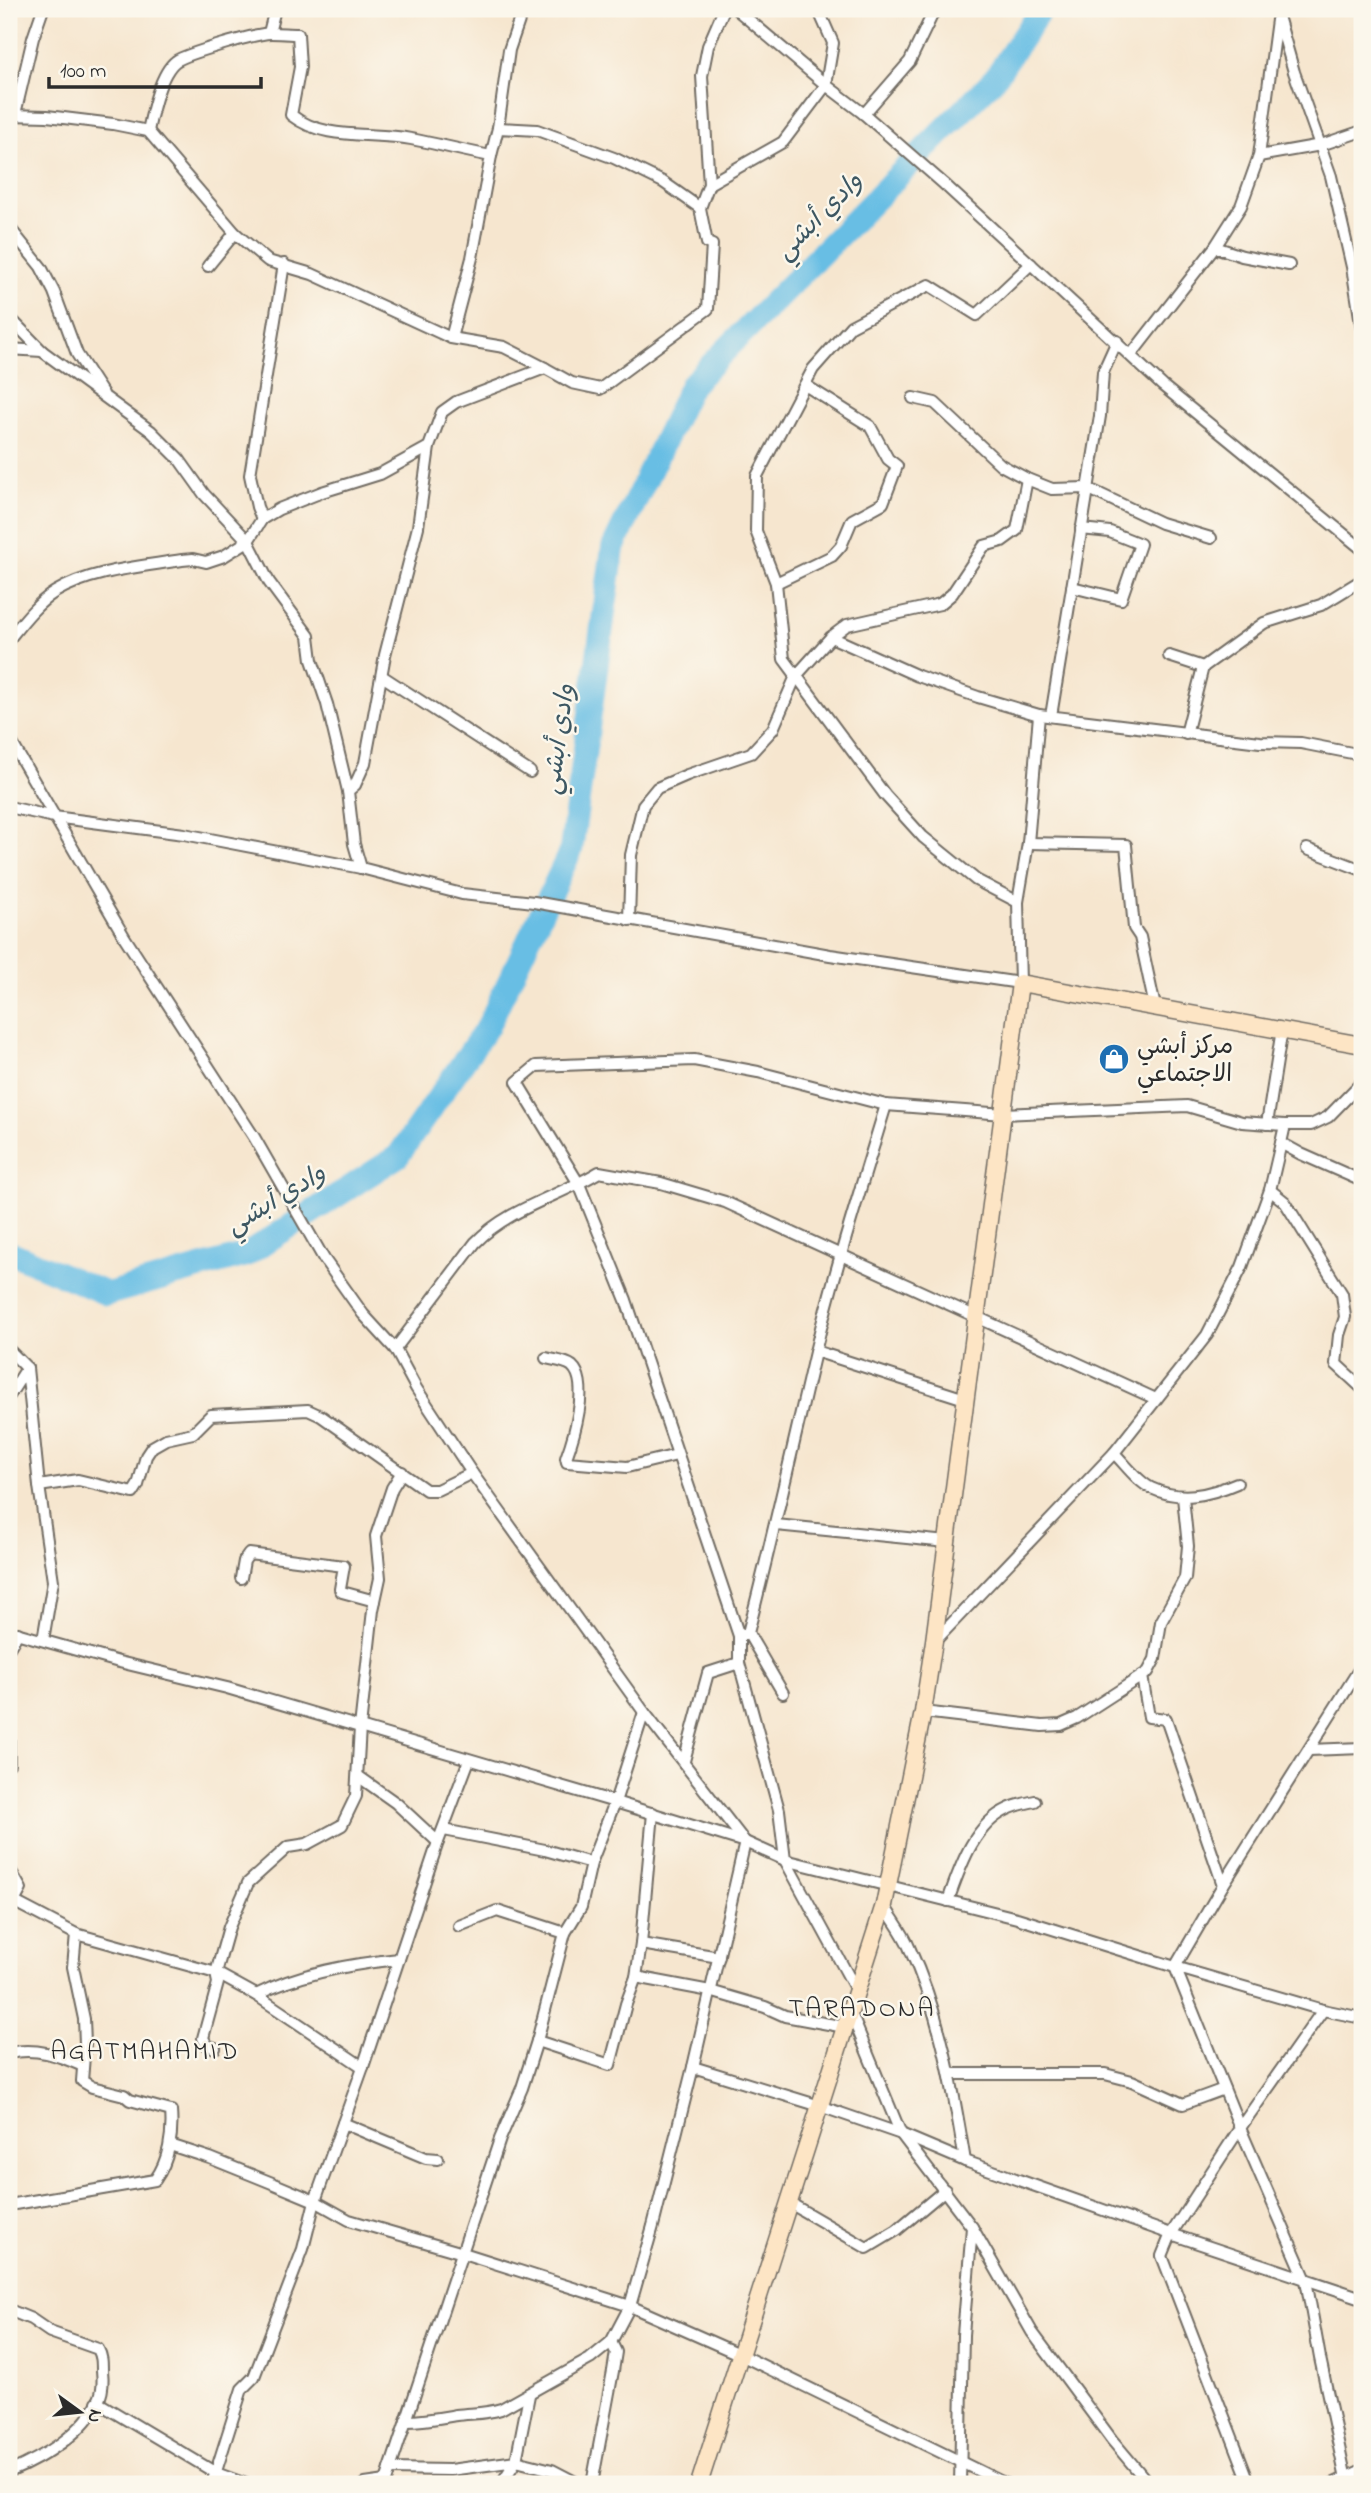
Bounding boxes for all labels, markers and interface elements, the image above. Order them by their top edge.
scale bar [49,46,261,90]
text: 100 m [60,57,106,87]
water label: وادي أبشي [768,165,873,270]
water label: وادي أبشي [533,682,587,797]
place label: مركز أبشي الاجتماعي [1137,1030,1233,1094]
shop icon: مركز أبشي الاجتماعي [1097,1042,1131,1076]
water label: وادي أبشي [219,1156,334,1246]
district label: TARADONA [788,1991,936,2029]
district label: AGATMAHAMID [50,2034,240,2072]
north arrow [46,2378,116,2448]
text: N [79,2406,109,2426]

